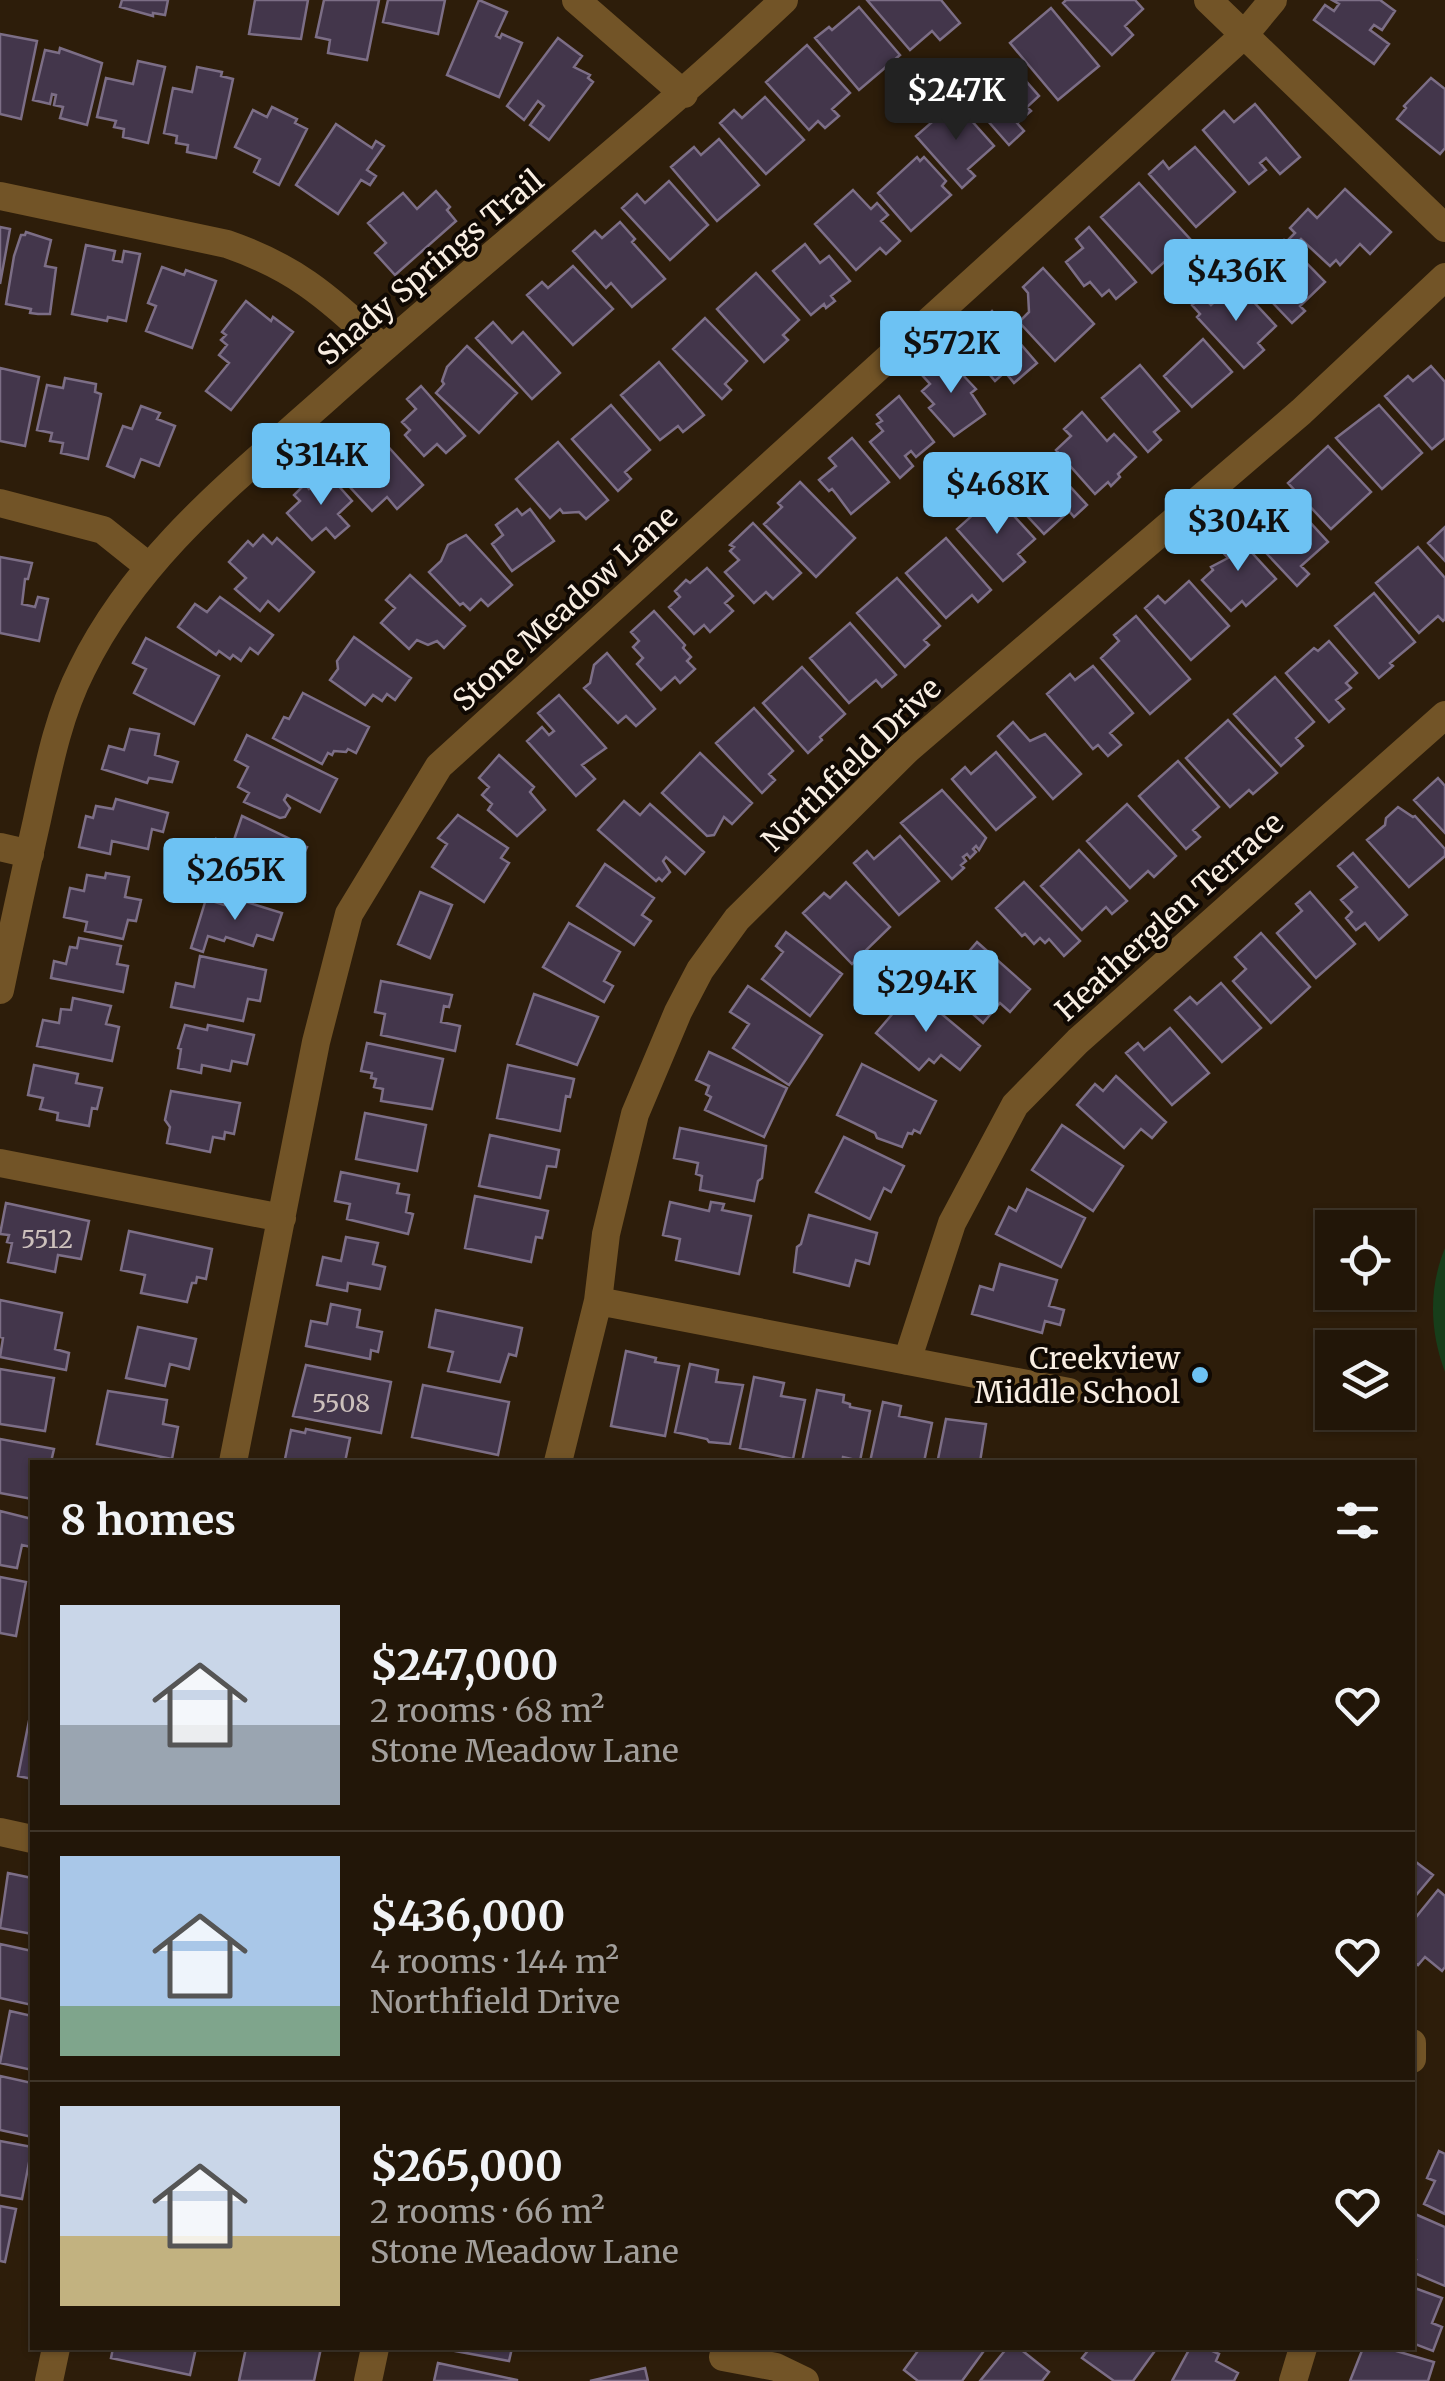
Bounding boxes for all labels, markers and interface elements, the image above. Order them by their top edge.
pin: $247K [886,58,1026,143]
text: $247K [907,70,1005,110]
street label: Shady Springs Trail [309,161,551,373]
pin: $436K [1166,239,1306,324]
text: $436K [1186,251,1286,291]
pin: $572K [881,311,1021,396]
text: $572K [902,323,1000,363]
pin: $314K [251,423,391,508]
text: $314K [274,435,368,475]
pin: $468K [927,452,1067,537]
text: $468K [945,464,1049,504]
pin: $304K [1168,489,1308,574]
street label: Stone Meadow Lane [445,497,685,719]
text: $304K [1187,501,1289,541]
street label: Northfield Drive [753,669,949,859]
street label: Heatherglen Terrace [1047,804,1291,1028]
pin: $265K [165,838,305,923]
text: $265K [185,850,285,890]
pin: $294K [856,950,996,1035]
text: $294K [875,962,977,1002]
map controls [1315,1210,1415,1430]
button: locate [1315,1210,1415,1310]
house number: 5512 [21,1223,73,1255]
button: layers [1315,1330,1415,1430]
place label: Creekview Middle School [975,1339,1181,1411]
marker: Creekview Middle School [1189,1364,1211,1386]
house number: 5508 [312,1387,370,1419]
icon: filters [1330,1493,1385,1548]
text: 8 homes [60,1494,236,1546]
text: $247,000 [370,1639,558,1691]
icon: home [140,1645,260,1765]
icon: heart [1330,1678,1385,1733]
text: 2 rooms · 68 m² [370,1691,604,1731]
text: Stone Meadow Lane [370,1731,679,1771]
text: $436,000 [370,1890,565,1942]
icon: home [140,1896,260,2016]
icon: heart [1330,1929,1385,1984]
text: 4 rooms · 144 m² [370,1942,619,1982]
text: Northfield Drive [370,1982,620,2022]
text: $265,000 [370,2140,563,2192]
icon: home [140,2146,260,2266]
icon: heart [1330,2179,1385,2234]
text: 2 rooms · 66 m² [370,2192,605,2232]
text: Stone Meadow Lane [370,2232,679,2272]

